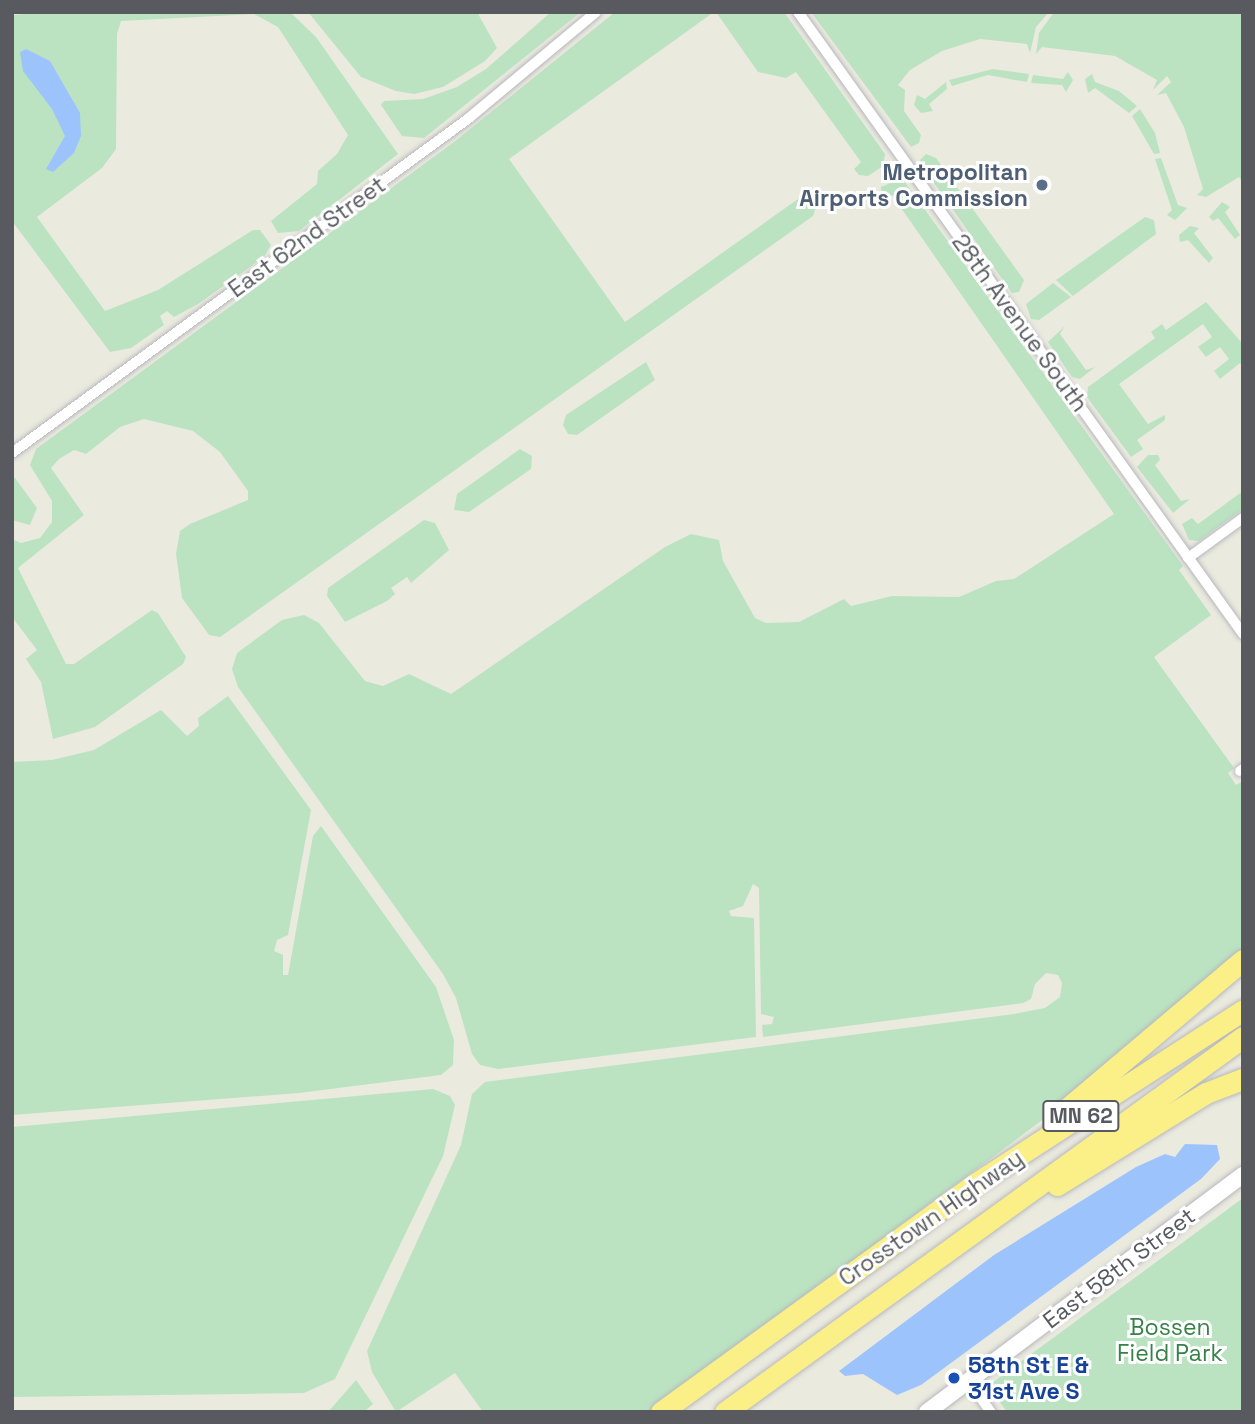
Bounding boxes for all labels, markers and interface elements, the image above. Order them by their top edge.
place label: Metropolitan Airports Commission [799,158,1028,212]
street label: East 62nd Street [223,171,391,303]
marker: Metropolitan Airports Commission [1034,177,1050,193]
street label: 28th Avenue South [946,229,1094,417]
road number: MN 62 [1041,1098,1121,1134]
street label: Crosstown Highway [834,1144,1028,1292]
street label: East 58th Street [1037,1202,1201,1334]
park label: Bossen Field Park [1117,1313,1223,1367]
place label: 58th St E & 31st Ave S [968,1351,1089,1405]
marker: 58th St E & 31st Ave S [946,1370,962,1386]

